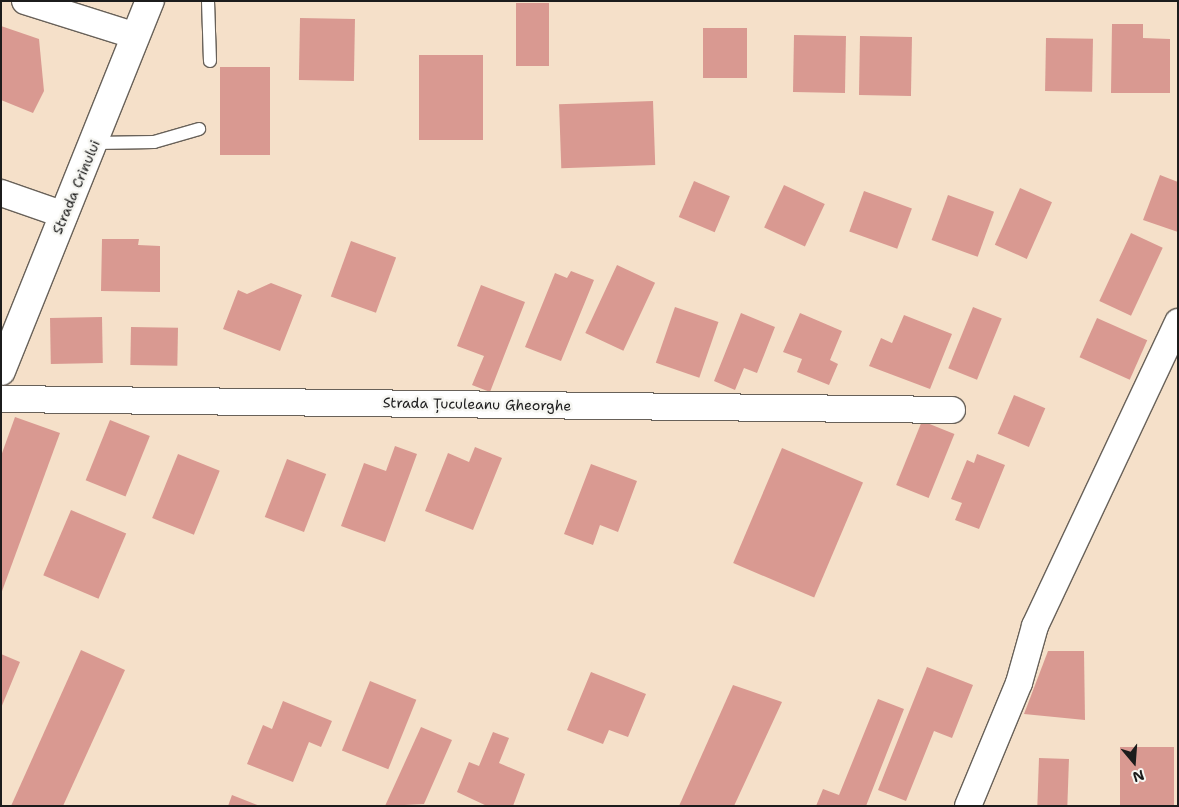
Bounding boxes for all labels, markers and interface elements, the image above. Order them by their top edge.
street label: Strada Crinului [49,137,103,237]
street label: Strada Țuculeanu Gheorghe [383,394,571,414]
north arrow [1109,737,1159,787]
text: N [1131,766,1147,787]

